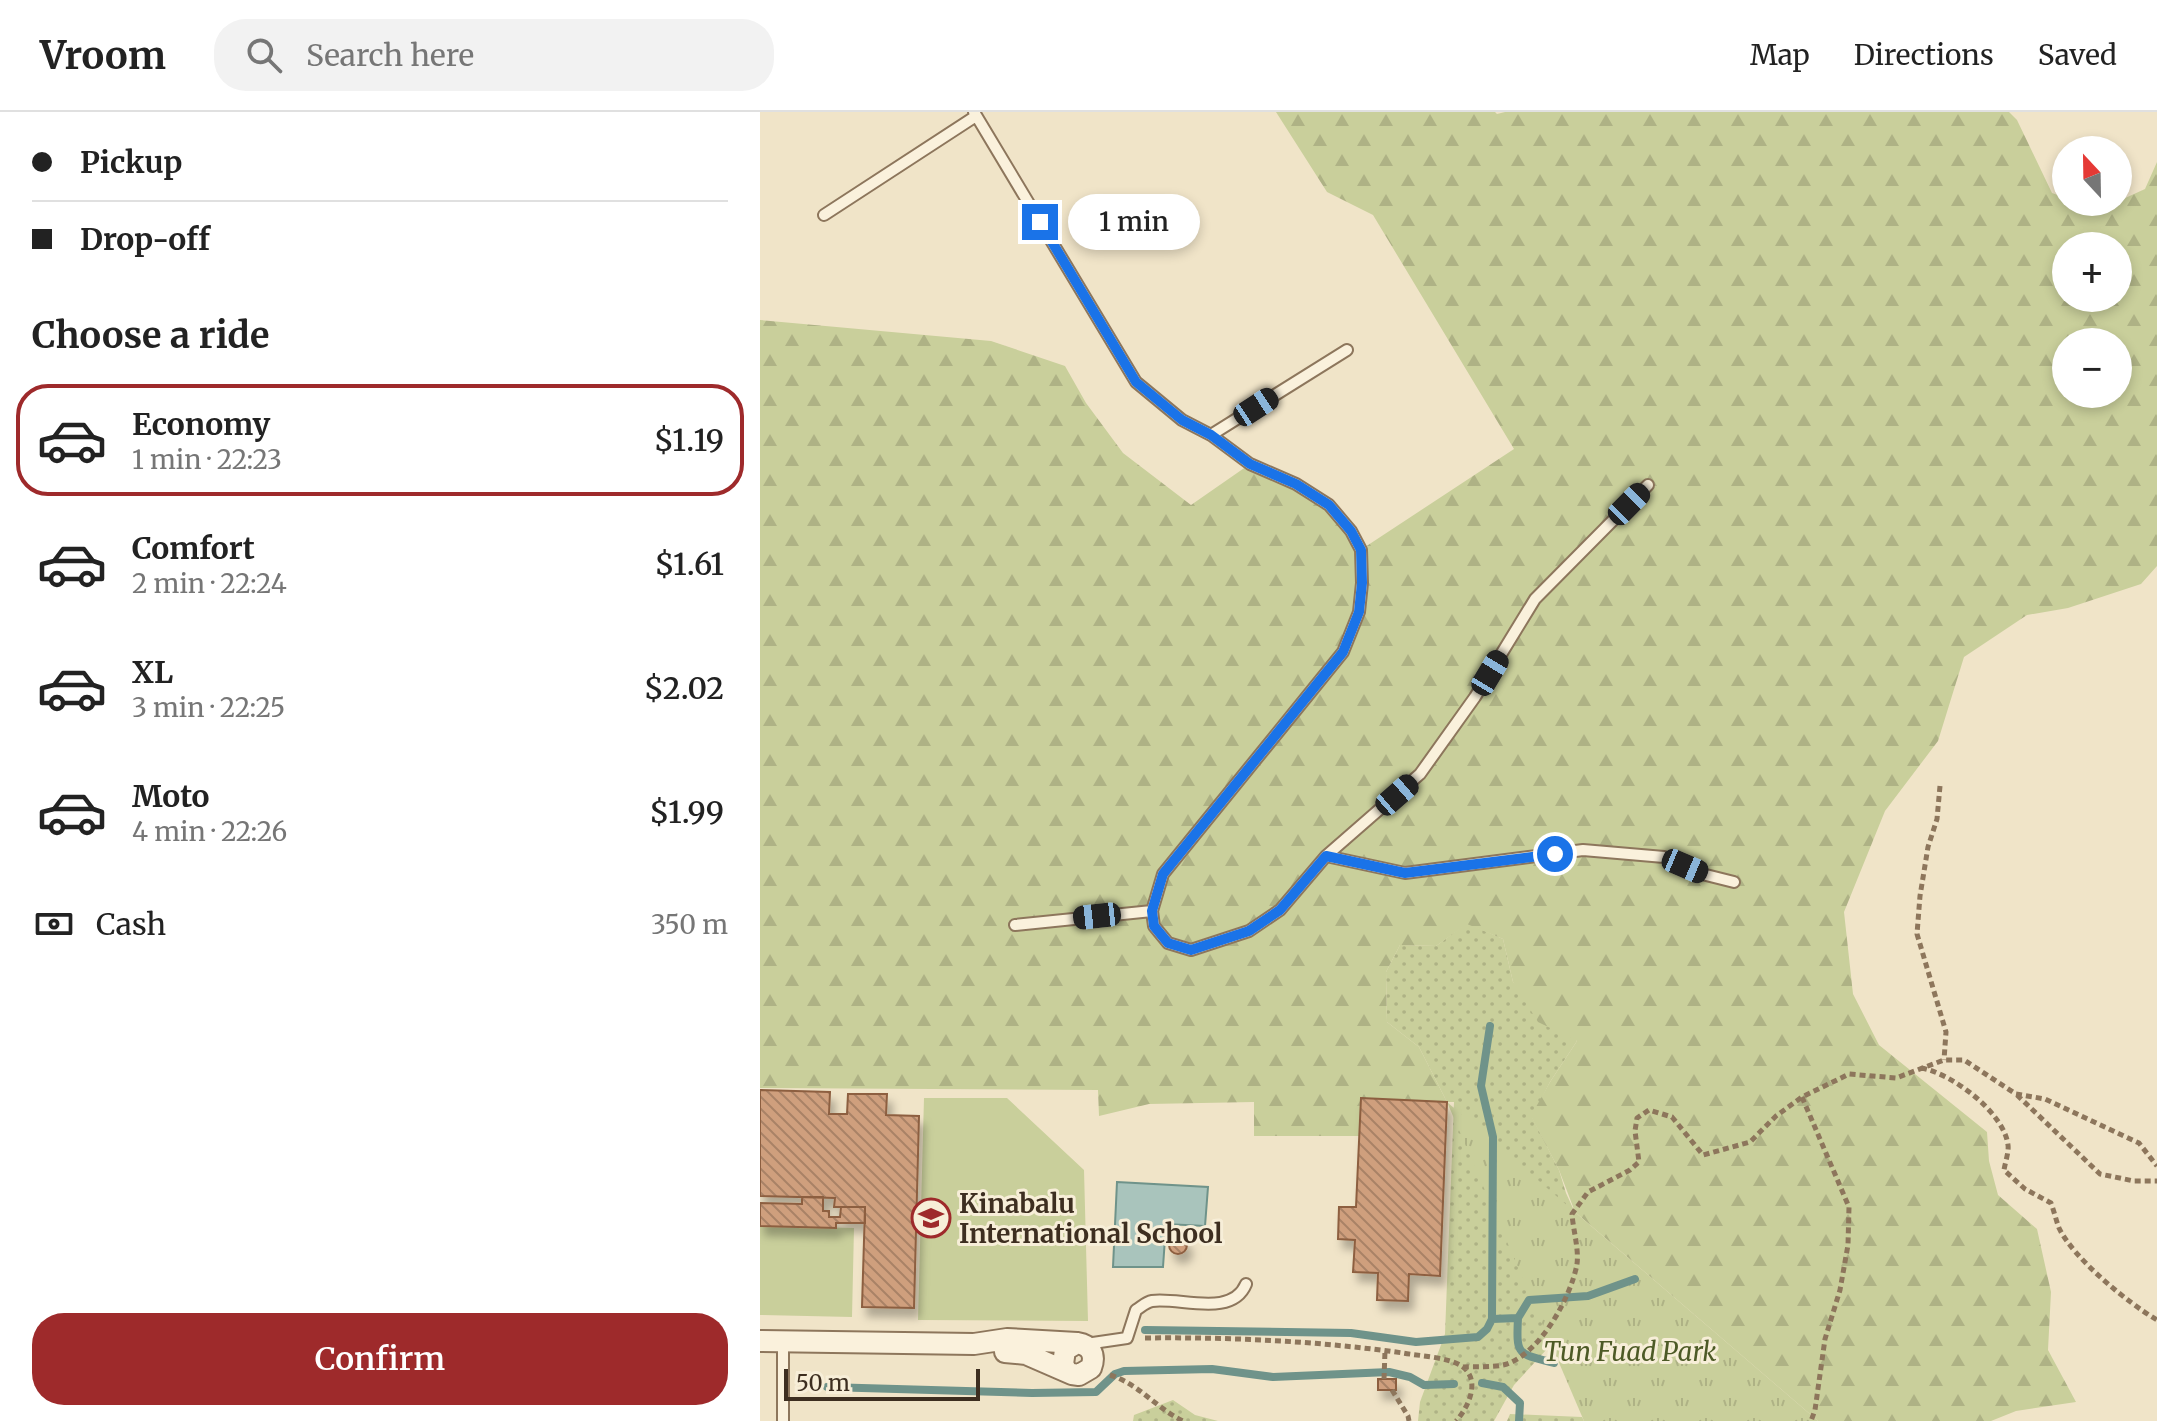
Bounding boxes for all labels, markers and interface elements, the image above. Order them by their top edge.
search box [214,19,774,91]
text: Vroom [40,32,166,79]
icon: search [242,33,286,77]
text: Search here [306,36,474,74]
text: Map [1750,37,1810,73]
text: Directions [1854,37,1994,73]
text: Saved [2038,37,2117,73]
north arrow [2052,136,2132,216]
map controls [2052,136,2132,408]
text: Pickup [80,143,182,181]
callout: 1 min [1068,194,1200,250]
route end [1022,204,1058,240]
text: 1 min [1099,205,1169,238]
text: Drop-off [80,220,210,258]
button: + [2052,232,2132,312]
text: Choose a ride [32,313,269,358]
button: − [2052,328,2132,408]
car [1229,384,1283,430]
icon: car [36,404,108,476]
text: Economy [132,405,270,443]
text: $1.19 [654,421,724,459]
text: 1 min · 22:23 [132,443,282,476]
car [1604,479,1654,529]
icon: car [36,528,108,600]
text: Comfort [132,529,255,567]
text: $1.61 [654,545,724,583]
text: 2 min · 22:24 [132,567,287,600]
car [1467,646,1513,700]
icon: car [36,652,108,724]
text: XL [132,653,173,691]
text: $2.02 [644,669,724,707]
text: 3 min · 22:25 [132,691,285,724]
car [1371,770,1423,820]
icon: car [36,776,108,848]
text: Moto [132,777,210,815]
text: $1.99 [649,793,724,831]
text: 4 min · 22:26 [132,815,287,848]
route start [1537,836,1573,872]
car [1658,846,1712,886]
icon: cash [32,902,76,946]
car [1072,902,1122,930]
text: Cash [96,905,166,943]
text: 350 m [651,908,728,941]
place label: Kinabalu International School [959,1187,1222,1250]
school or university icon: Kinabalu International School [910,1197,952,1239]
button: Confirm [32,1313,728,1405]
park label: Tun Fuad Park [1543,1335,1717,1368]
scale bar [784,1365,980,1401]
text: 50 m [796,1369,850,1397]

